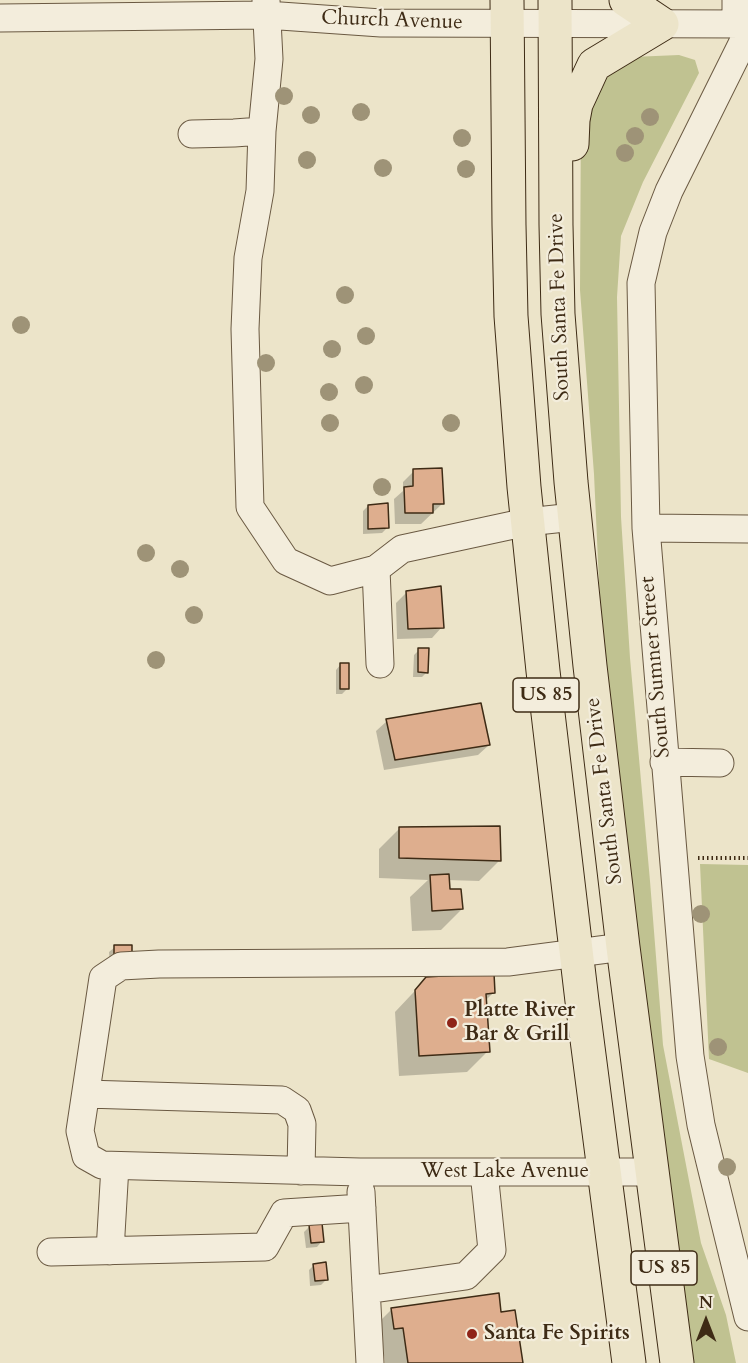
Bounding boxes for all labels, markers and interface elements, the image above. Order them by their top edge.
street label: Church Avenue [321,6,463,36]
street label: South Santa Fe Drive [544,213,576,401]
street label: South Sumner Street [636,575,676,759]
road number: US 85 [513,678,579,712]
street label: South Santa Fe Drive [581,696,629,886]
place label: Platte River Bar & Grill [464,998,575,1048]
marker: Platte River Bar & Grill [445,1016,459,1030]
street label: West Lake Avenue [421,1159,589,1185]
road number: US 85 [631,1251,697,1285]
north arrow [676,1291,736,1351]
text: N [699,1292,713,1314]
place label: Santa Fe Spirits [484,1321,630,1347]
marker: Santa Fe Spirits [465,1327,479,1341]

